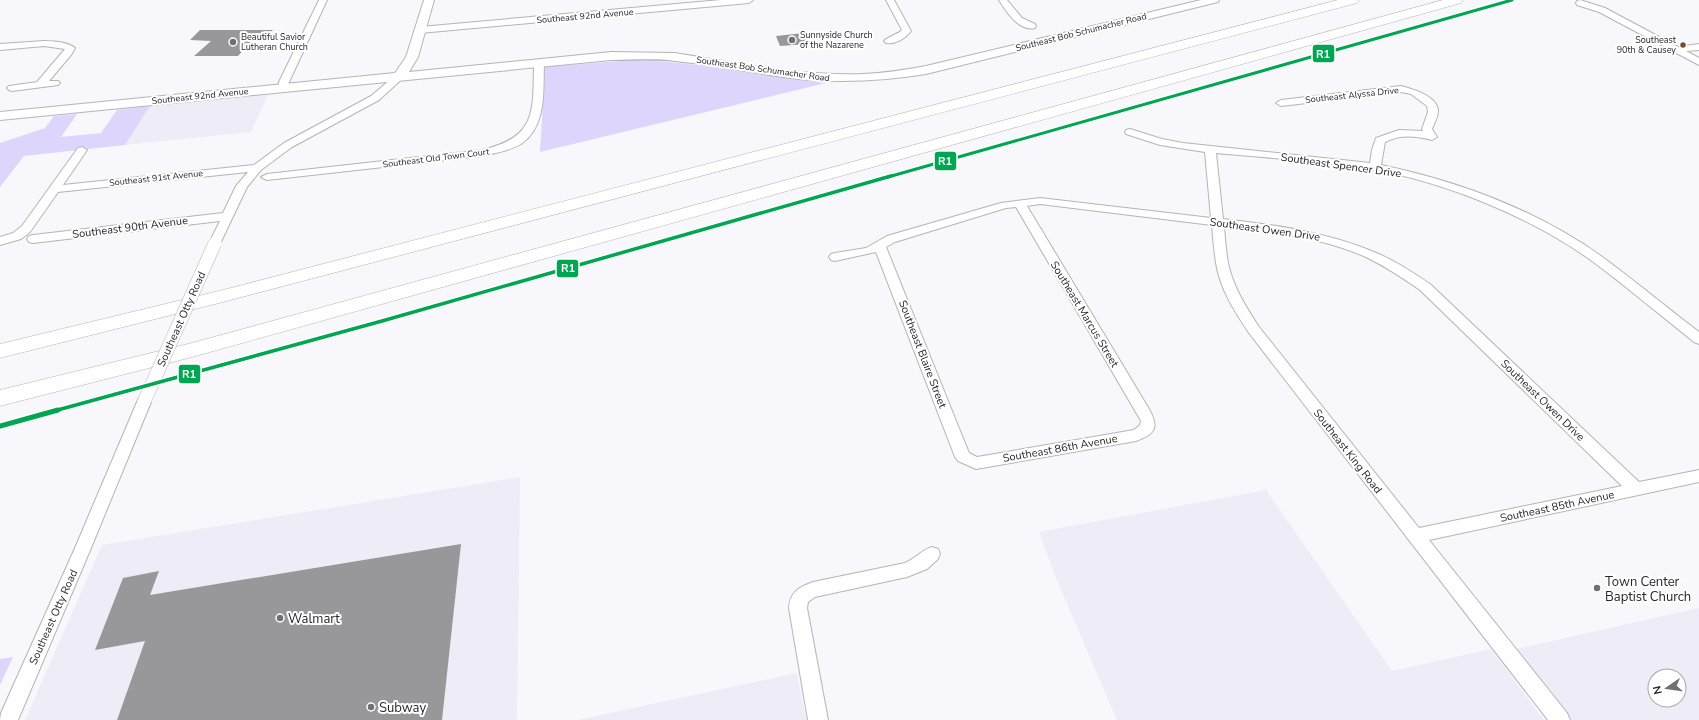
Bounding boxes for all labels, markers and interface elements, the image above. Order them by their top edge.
street label: Southeast 92nd Avenue [536,6,634,26]
street label: Southeast Bob Schumacher Road [1014,10,1148,54]
place label: Sunnyside Church of the Nazarene [800,29,873,51]
place label: Beautiful Savior Lutheran Church [241,31,308,53]
place label: Southeast 90th & Causey [1617,34,1677,56]
marker: Sunnyside Church of the Nazarene [787,35,797,45]
marker: Beautiful Savior Lutheran Church [228,37,238,47]
marker: Southeast 90th & Causey [1678,40,1688,50]
line badge: R1 [1312,44,1335,63]
text: R1 [1316,47,1330,62]
street label: Southeast Bob Schumacher Road [695,54,831,84]
street label: Southeast Alyssa Drive [1305,84,1400,106]
street label: Southeast 92nd Avenue [151,85,249,107]
street label: Southeast Old Town Court [382,145,491,170]
street label: Southeast Spencer Drive [1280,150,1402,181]
line badge: R1 [934,151,957,171]
text: R1 [938,154,952,169]
street label: Southeast 91st Avenue [108,167,204,189]
street label: Southeast 90th Avenue [71,213,189,242]
street label: Southeast Owen Drive [1209,214,1321,245]
street label: Southeast Marcus Street [1047,258,1122,370]
line badge: R1 [556,259,579,278]
text: R1 [561,261,575,276]
street label: Southeast Otty Road [154,269,209,369]
street label: Southeast Blaire Street [895,298,950,410]
street label: Southeast Owen Drive [1497,356,1588,445]
line badge: R1 [178,364,201,384]
text: R1 [182,367,196,382]
street label: Southeast King Road [1310,406,1385,497]
street label: Southeast 86th Avenue [1002,431,1119,466]
street label: Southeast 85th Avenue [1499,487,1616,526]
street label: Southeast Otty Road [26,567,81,667]
place label: Town Center Baptist Church [1605,573,1691,606]
marker: Town Center Baptist Church [1592,583,1602,593]
place label: Walmart [288,610,340,628]
marker: Walmart [275,613,285,623]
north arrow [1647,668,1687,708]
text: N [1650,684,1666,696]
place label: Subway [379,699,426,717]
marker: Subway [366,702,376,712]

